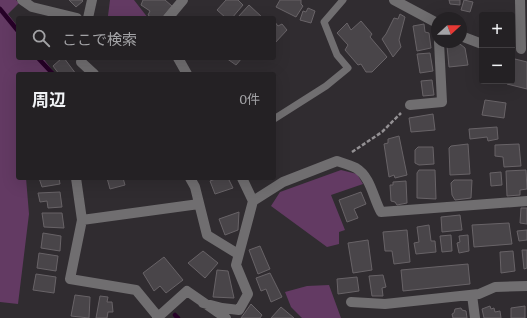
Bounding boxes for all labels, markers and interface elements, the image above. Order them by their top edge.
north arrow [431,12,467,48]
map controls [479,12,515,84]
button: + [479,12,515,48]
search box [16,16,276,60]
icon: search [30,27,52,49]
text: ここで検索 [62,27,137,50]
button: − [479,48,515,84]
text: 周辺 [32,86,66,111]
text: 0件 [239,89,260,108]

